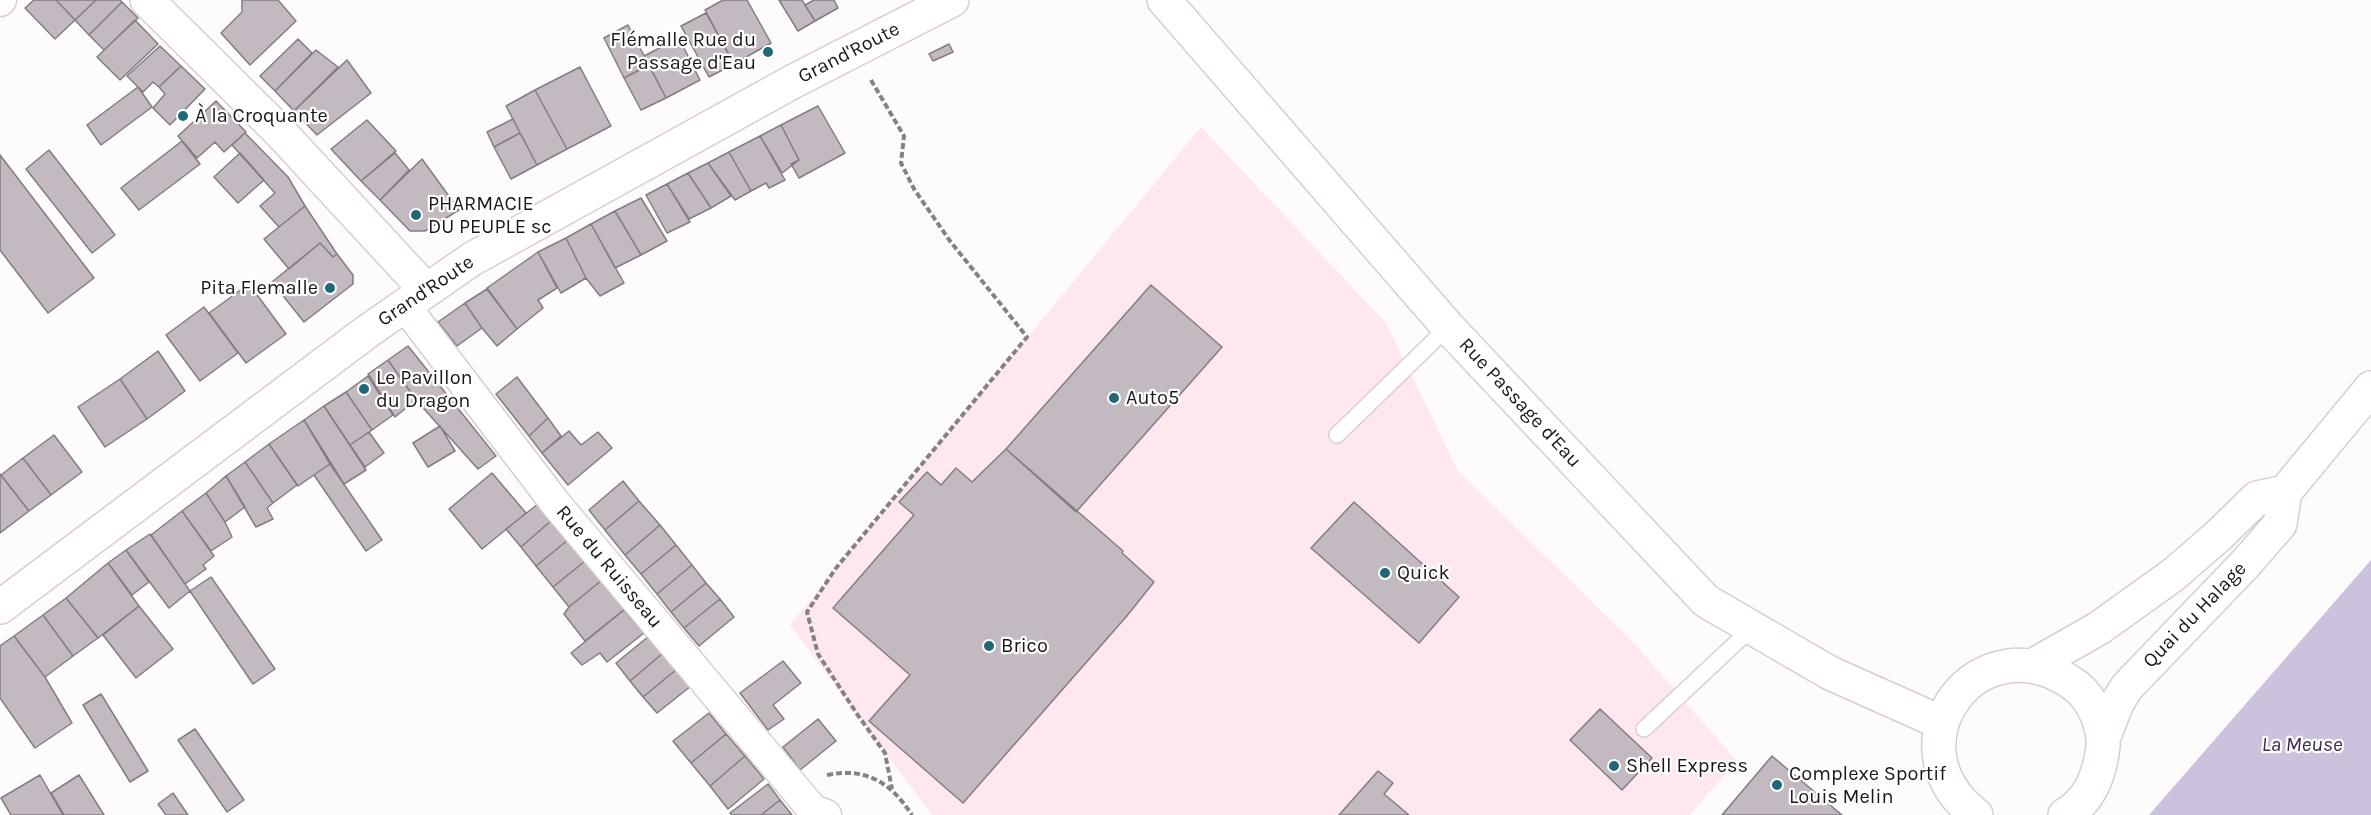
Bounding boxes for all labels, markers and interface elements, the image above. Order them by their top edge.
street label: Grand'Route [794,17,904,89]
place label: Flémalle Rue du Passage d'Eau [610,28,756,75]
marker: Flémalle Rue du Passage d'Eau [761,45,775,59]
place label: À la Croquante [195,104,328,128]
marker: À la Croquante [176,109,190,123]
place label: PHARMACIE DU PEUPLE sc [428,192,552,239]
marker: PHARMACIE DU PEUPLE sc [409,208,423,222]
street label: Grand'Route [373,250,479,332]
place label: Pita Flemalle [200,276,318,300]
marker: Pita Flemalle [323,281,337,295]
street label: Rue Passage d'Eau [1454,333,1586,473]
place label: Le Pavillon du Dragon [376,366,473,413]
marker: Le Pavillon du Dragon [357,382,371,396]
place label: Auto5 [1126,386,1179,410]
marker: Auto5 [1107,391,1121,405]
street label: Rue du Ruisseau [551,501,667,633]
street label: Quai du Halage [2138,557,2252,673]
place label: Quick [1397,561,1450,585]
marker: Quick [1378,566,1392,580]
place label: Brico [1001,634,1048,658]
marker: Brico [982,639,996,653]
water label: La Meuse [2262,732,2342,758]
place label: Shell Express [1626,754,1748,778]
marker: Shell Express [1607,759,1621,773]
place label: Complexe Sportif Louis Melin [1789,762,1946,809]
marker: Complexe Sportif Louis Melin [1770,778,1784,792]

